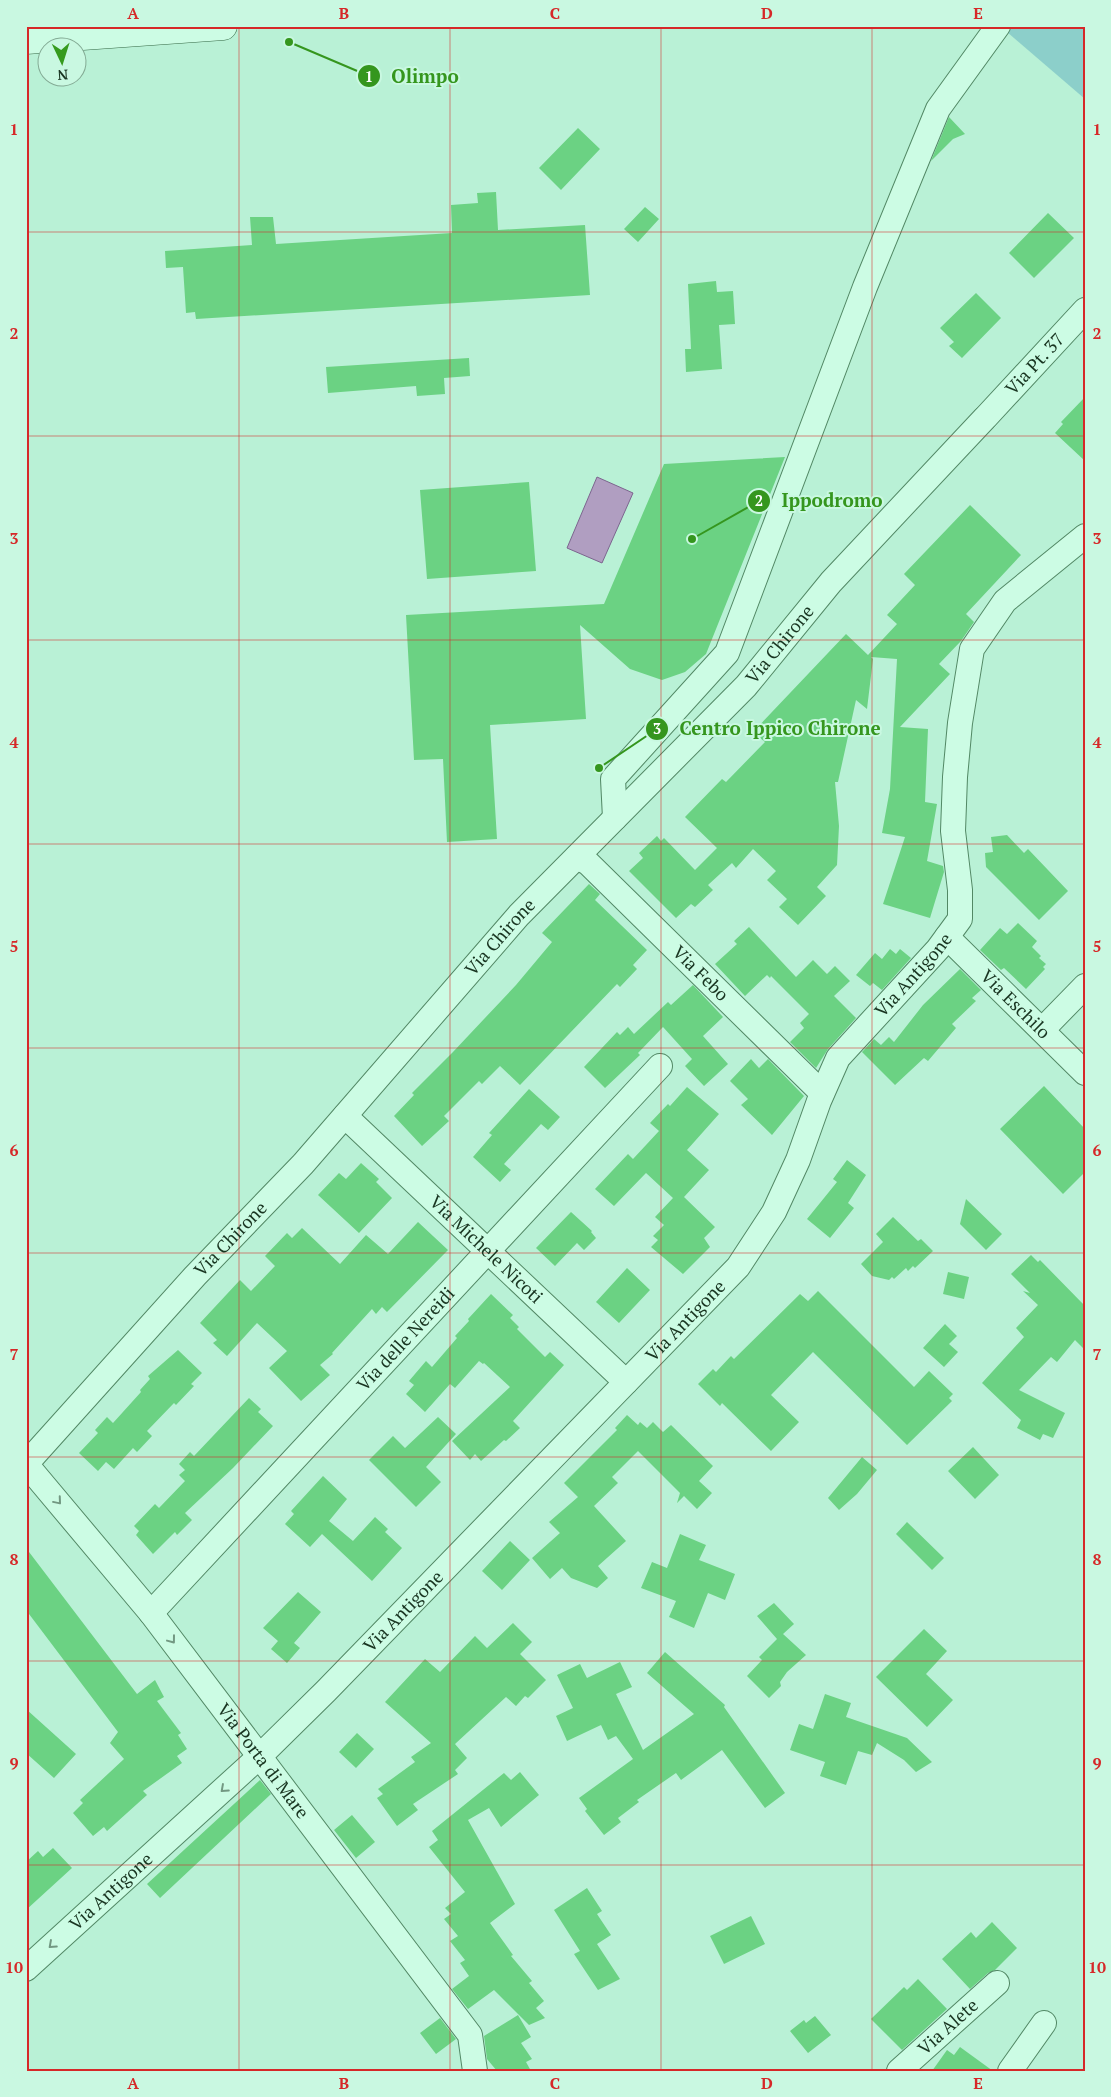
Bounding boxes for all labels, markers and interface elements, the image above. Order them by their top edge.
text: A [127,2,139,24]
text: B [339,2,349,24]
text: C [550,2,560,24]
text: D [761,2,773,24]
text: E [973,2,983,24]
north arrow [38,38,88,88]
callout: Olimpo [357,59,469,93]
text: Olimpo [391,63,459,88]
text: N [57,66,69,85]
text: 1 [365,66,373,86]
text: 1 [9,118,19,140]
text: 1 [1092,118,1102,140]
text: 2 [9,322,19,344]
text: 2 [1092,322,1102,344]
street label: Via Pt. 37 [999,327,1069,400]
callout: Ippodromo [747,484,893,518]
text: Ippodromo [781,487,883,512]
text: 2 [755,490,763,510]
text: 3 [9,527,19,549]
text: 3 [1092,527,1102,549]
street label: Via Chirone [740,599,819,688]
callout: Centro Ippico Chirone [644,712,890,746]
text: Centro Ippico Chirone [679,715,881,740]
text: 3 [653,718,661,738]
text: 4 [9,731,19,753]
text: 4 [1092,731,1102,753]
street label: Via Chirone [459,893,540,980]
street label: Via Antigone [869,928,957,1022]
text: 5 [9,935,19,957]
text: 5 [1092,935,1102,957]
street label: Via Febo [668,940,734,1006]
street label: Via Eschilo [976,964,1056,1044]
text: 6 [9,1139,19,1161]
text: 6 [1092,1139,1102,1161]
street label: Via Michele Nicoti [425,1189,548,1308]
street label: Via Chirone [188,1196,272,1281]
street label: Via Antigone [640,1274,730,1366]
street label: Via delle Nereidi [351,1281,459,1396]
text: 7 [9,1343,19,1365]
text: 7 [1092,1343,1102,1365]
one-way arrow [52,1495,60,1504]
text: 8 [9,1548,19,1570]
text: 8 [1092,1548,1102,1570]
street label: Via Antigone [357,1565,448,1657]
one-way arrow [166,1634,174,1643]
street label: Via Porta di Mare [212,1698,315,1823]
text: 9 [9,1752,19,1774]
text: 9 [1092,1752,1102,1774]
one-way arrow [220,1783,229,1792]
street label: Via Antigone [63,1847,157,1935]
one-way arrow [48,1940,57,1949]
text: 10 [5,1956,23,1978]
text: 10 [1088,1956,1106,1978]
street label: Via Alete [912,1993,983,2060]
text: A [127,2072,139,2094]
text: B [339,2072,349,2094]
text: C [550,2072,560,2094]
text: D [761,2072,773,2094]
text: E [973,2072,983,2094]

